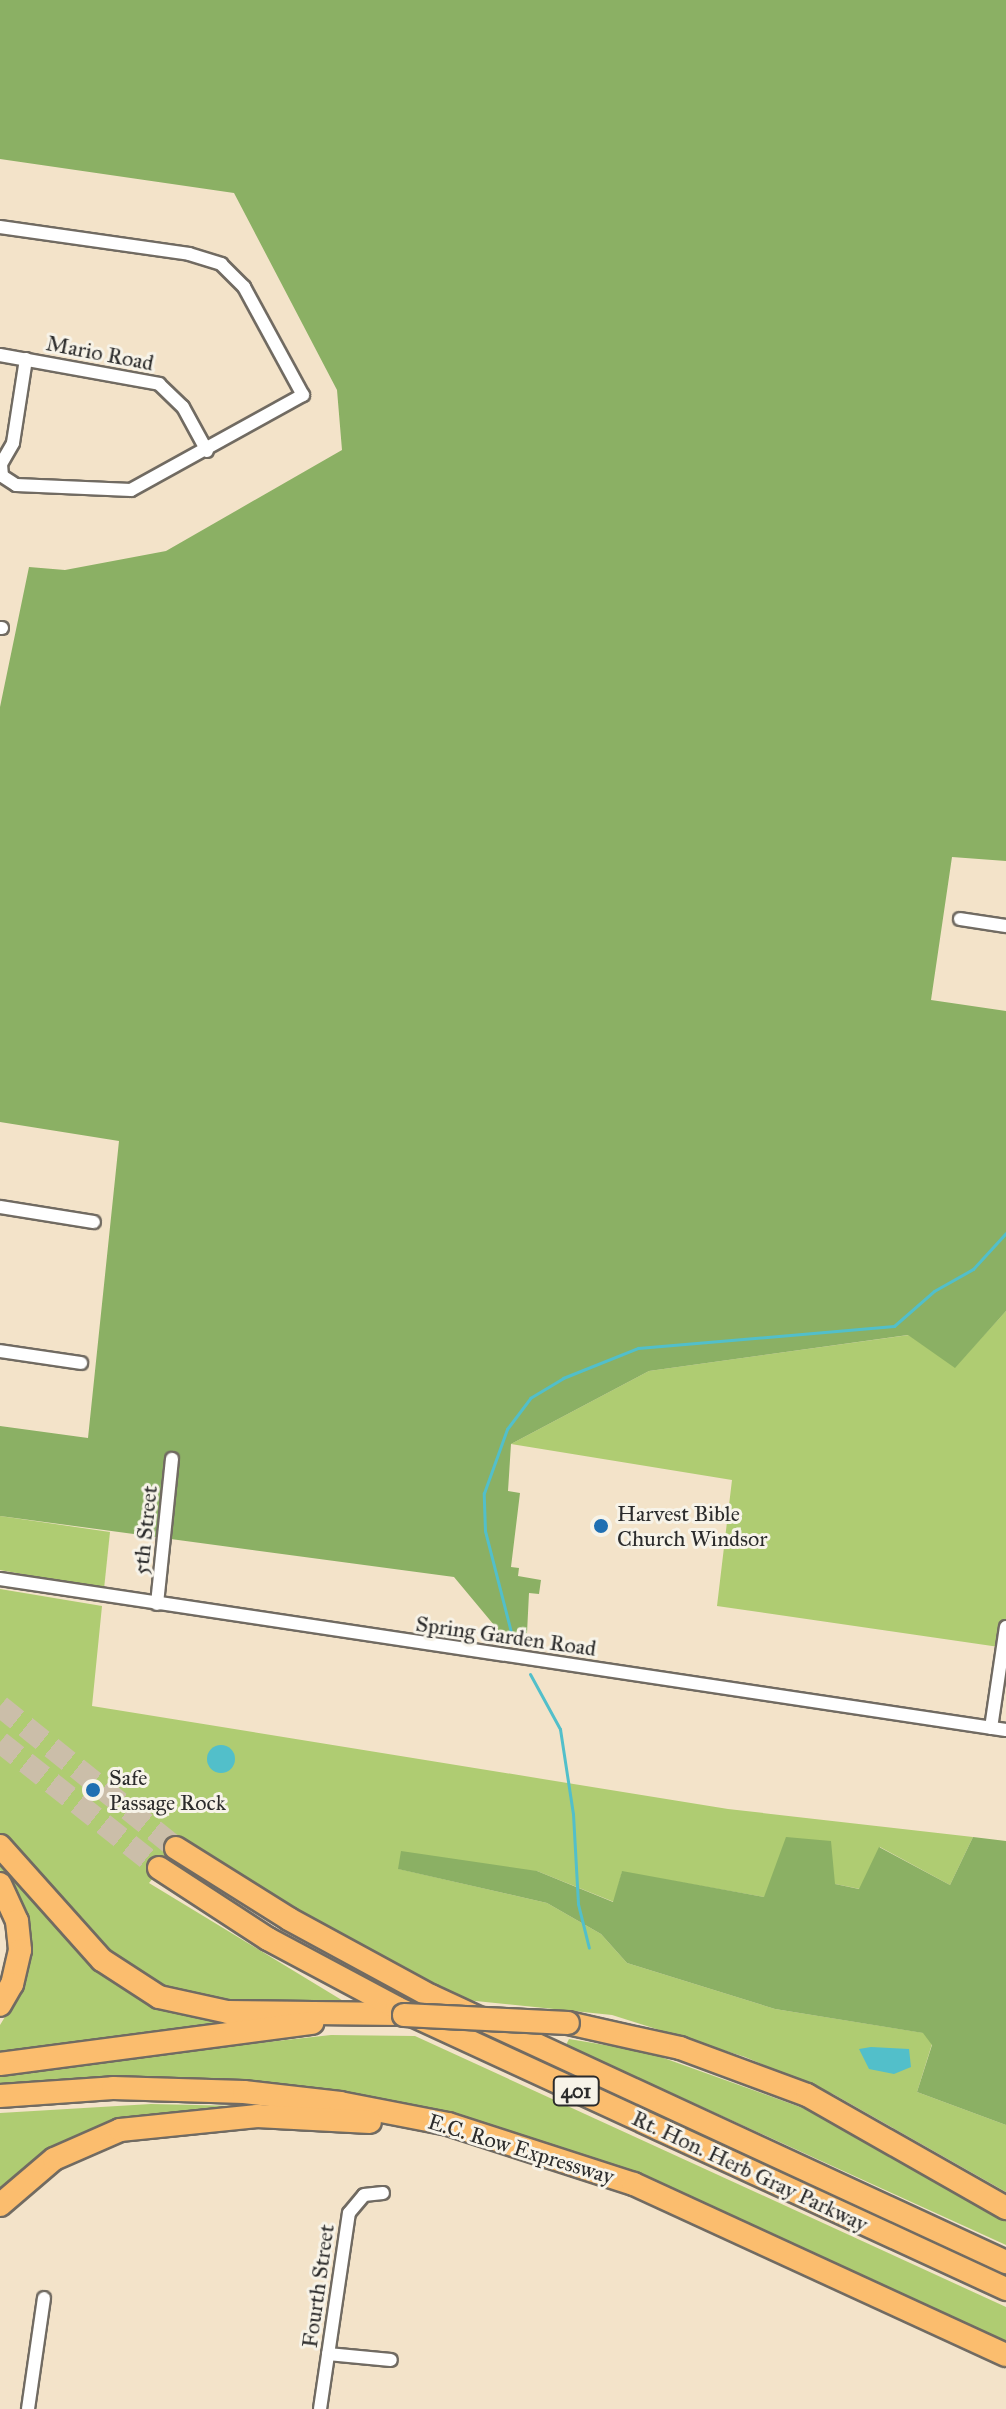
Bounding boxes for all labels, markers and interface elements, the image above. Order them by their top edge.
street label: Mario Road [44,330,156,376]
street label: 5th Street [127,1484,163,1576]
place label: Harvest Bible Church Windsor [617,1500,768,1552]
marker: Harvest Bible Church Windsor [592,1517,610,1535]
street label: Spring Garden Road [414,1610,598,1662]
place label: Safe Passage Rock [109,1764,226,1816]
marker: Safe Passage Rock [84,1781,102,1799]
road number: 401 [552,2075,600,2107]
street label: Rt. Hon. Herb Gray Parkway [628,2105,872,2237]
street label: E.C. Row Expressway [425,2108,617,2190]
street label: Fourth Street [296,2223,340,2349]

